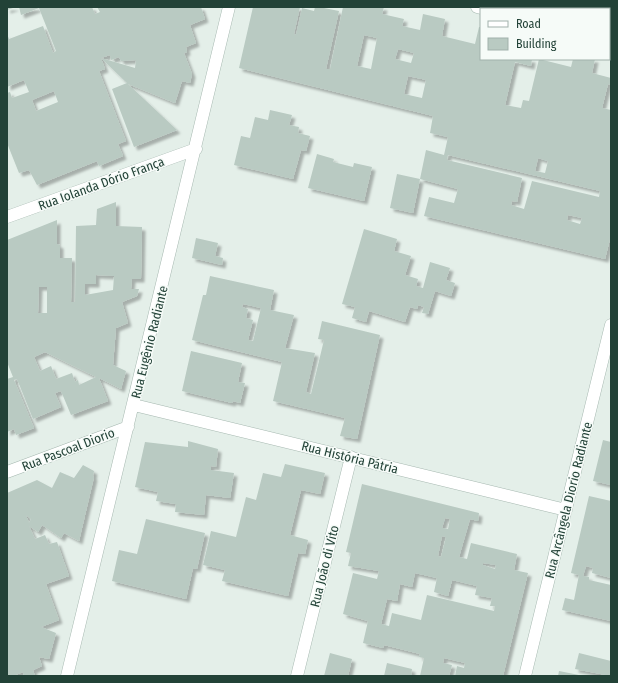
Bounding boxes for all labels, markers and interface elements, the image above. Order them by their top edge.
legend [480,8,610,60]
text: Road [516,17,541,31]
text: Building [516,37,557,51]
street label: Rua Iolanda Dório França [36,154,166,213]
street label: Rua Eugênio Radiante [128,284,171,400]
street label: Rua Arcângela Diorio Radiante [542,420,595,580]
street label: Rua Pascoal Diorio [20,425,117,474]
street label: Rua História Pátria [300,438,400,477]
street label: Rua João di Vito [307,523,342,609]

